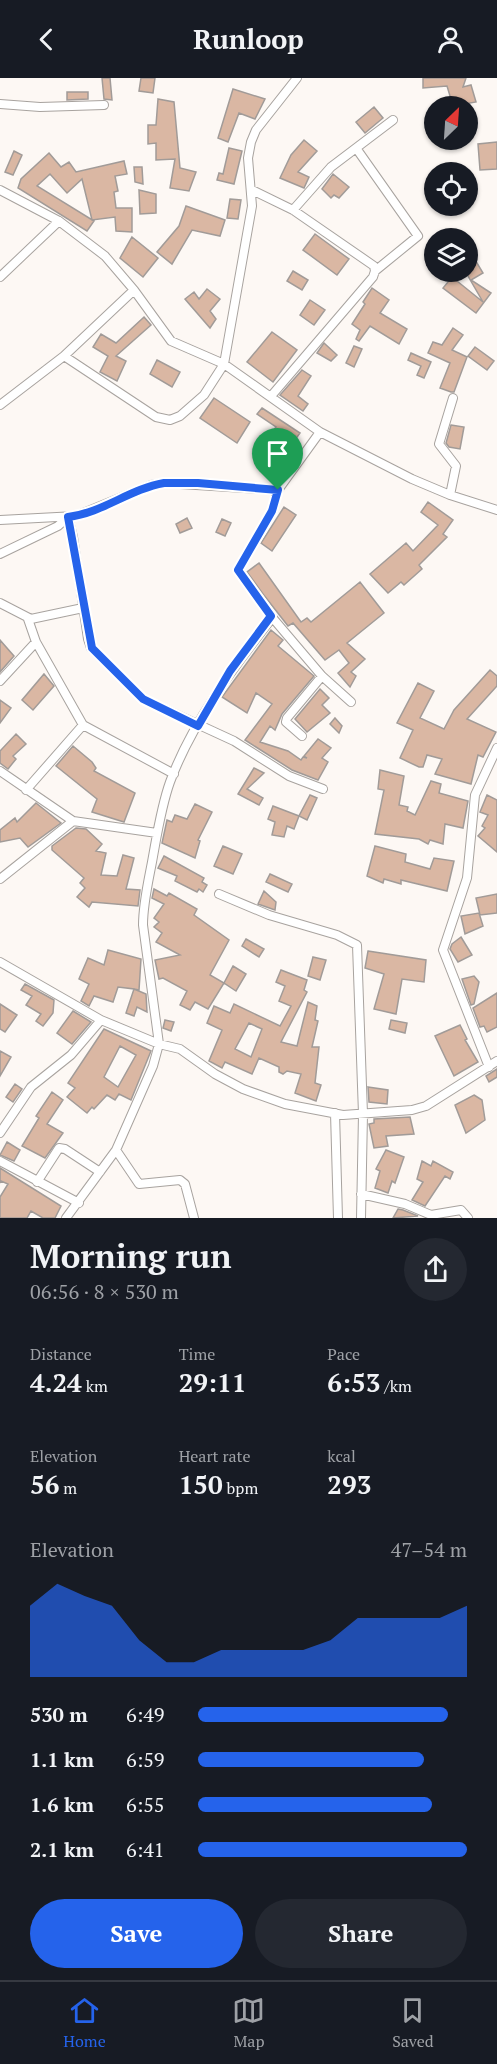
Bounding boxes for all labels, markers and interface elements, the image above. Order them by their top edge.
text: Runloop [193,21,304,57]
icon: back [30,23,63,56]
icon: person [434,23,467,56]
north arrow [424,96,478,150]
map controls [424,96,478,282]
button: locate [424,162,478,216]
button: layers [424,228,478,282]
pin [252,428,303,490]
icon: arrive [261,437,294,470]
text: Morning run [30,1234,232,1277]
button: share [404,1238,467,1301]
text: 06:56 · 8 × 530 m [30,1278,179,1305]
text: Distance [30,1343,92,1365]
text: Time [179,1343,215,1365]
text: Pace [327,1343,360,1365]
text: 4.24 [30,1365,82,1399]
text: 29:11 [179,1365,246,1399]
text: 6:53 [327,1365,380,1399]
text: km [82,1375,108,1397]
text: /km [380,1375,412,1397]
text: Elevation [30,1445,97,1467]
text: Heart rate [179,1445,251,1467]
text: kcal [327,1445,356,1467]
text: 56 [30,1467,59,1501]
text: 150 [179,1467,223,1501]
text: 293 [327,1467,371,1501]
text: m [59,1477,77,1499]
text: bpm [223,1477,258,1499]
text: Elevation [30,1536,114,1563]
text: 47–54 m [391,1536,467,1563]
text: 530 m [30,1701,88,1728]
text: 6:49 [126,1701,165,1728]
text: 1.1 km [30,1746,94,1773]
text: 6:59 [126,1746,165,1773]
text: 1.6 km [30,1791,94,1818]
text: 6:55 [126,1791,165,1818]
text: 2.1 km [30,1836,94,1863]
text: 6:41 [126,1836,165,1863]
button: Save [30,1899,243,1968]
button: Share [255,1899,467,1968]
tab: Home [63,1994,106,2052]
tab: Map [232,1994,265,2052]
tab: Saved [392,1994,434,2052]

